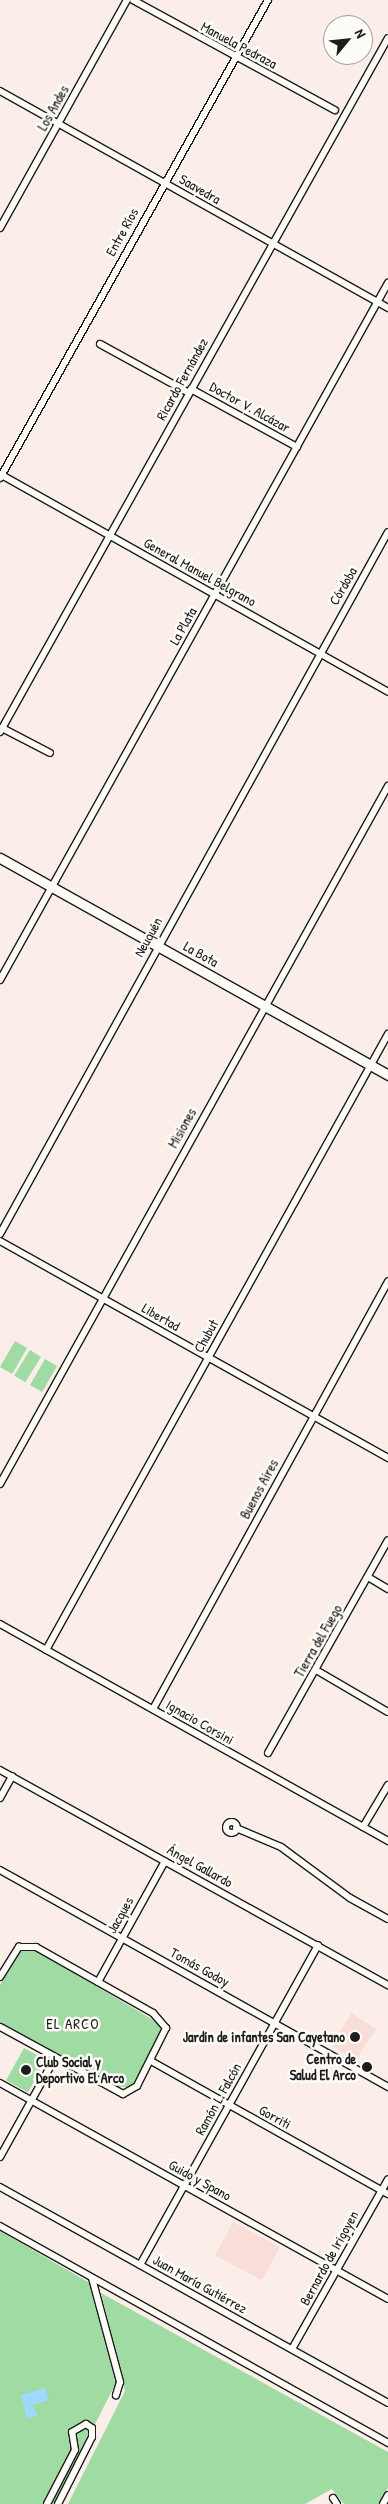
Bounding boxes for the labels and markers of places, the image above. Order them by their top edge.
place label: Jardín de infantes San Cayetano [183,2029,345,2045]
marker: Jardín de infantes San Cayetano [349,2031,361,2043]
place label: Centro de Salud El Arco [290,2051,356,2084]
place label: Club Social y Deportivo El Arco [36,2054,124,2086]
marker: Centro de Salud El Arco [360,2060,374,2074]
marker: Club Social y Deportivo El Arco [20,2064,32,2076]

